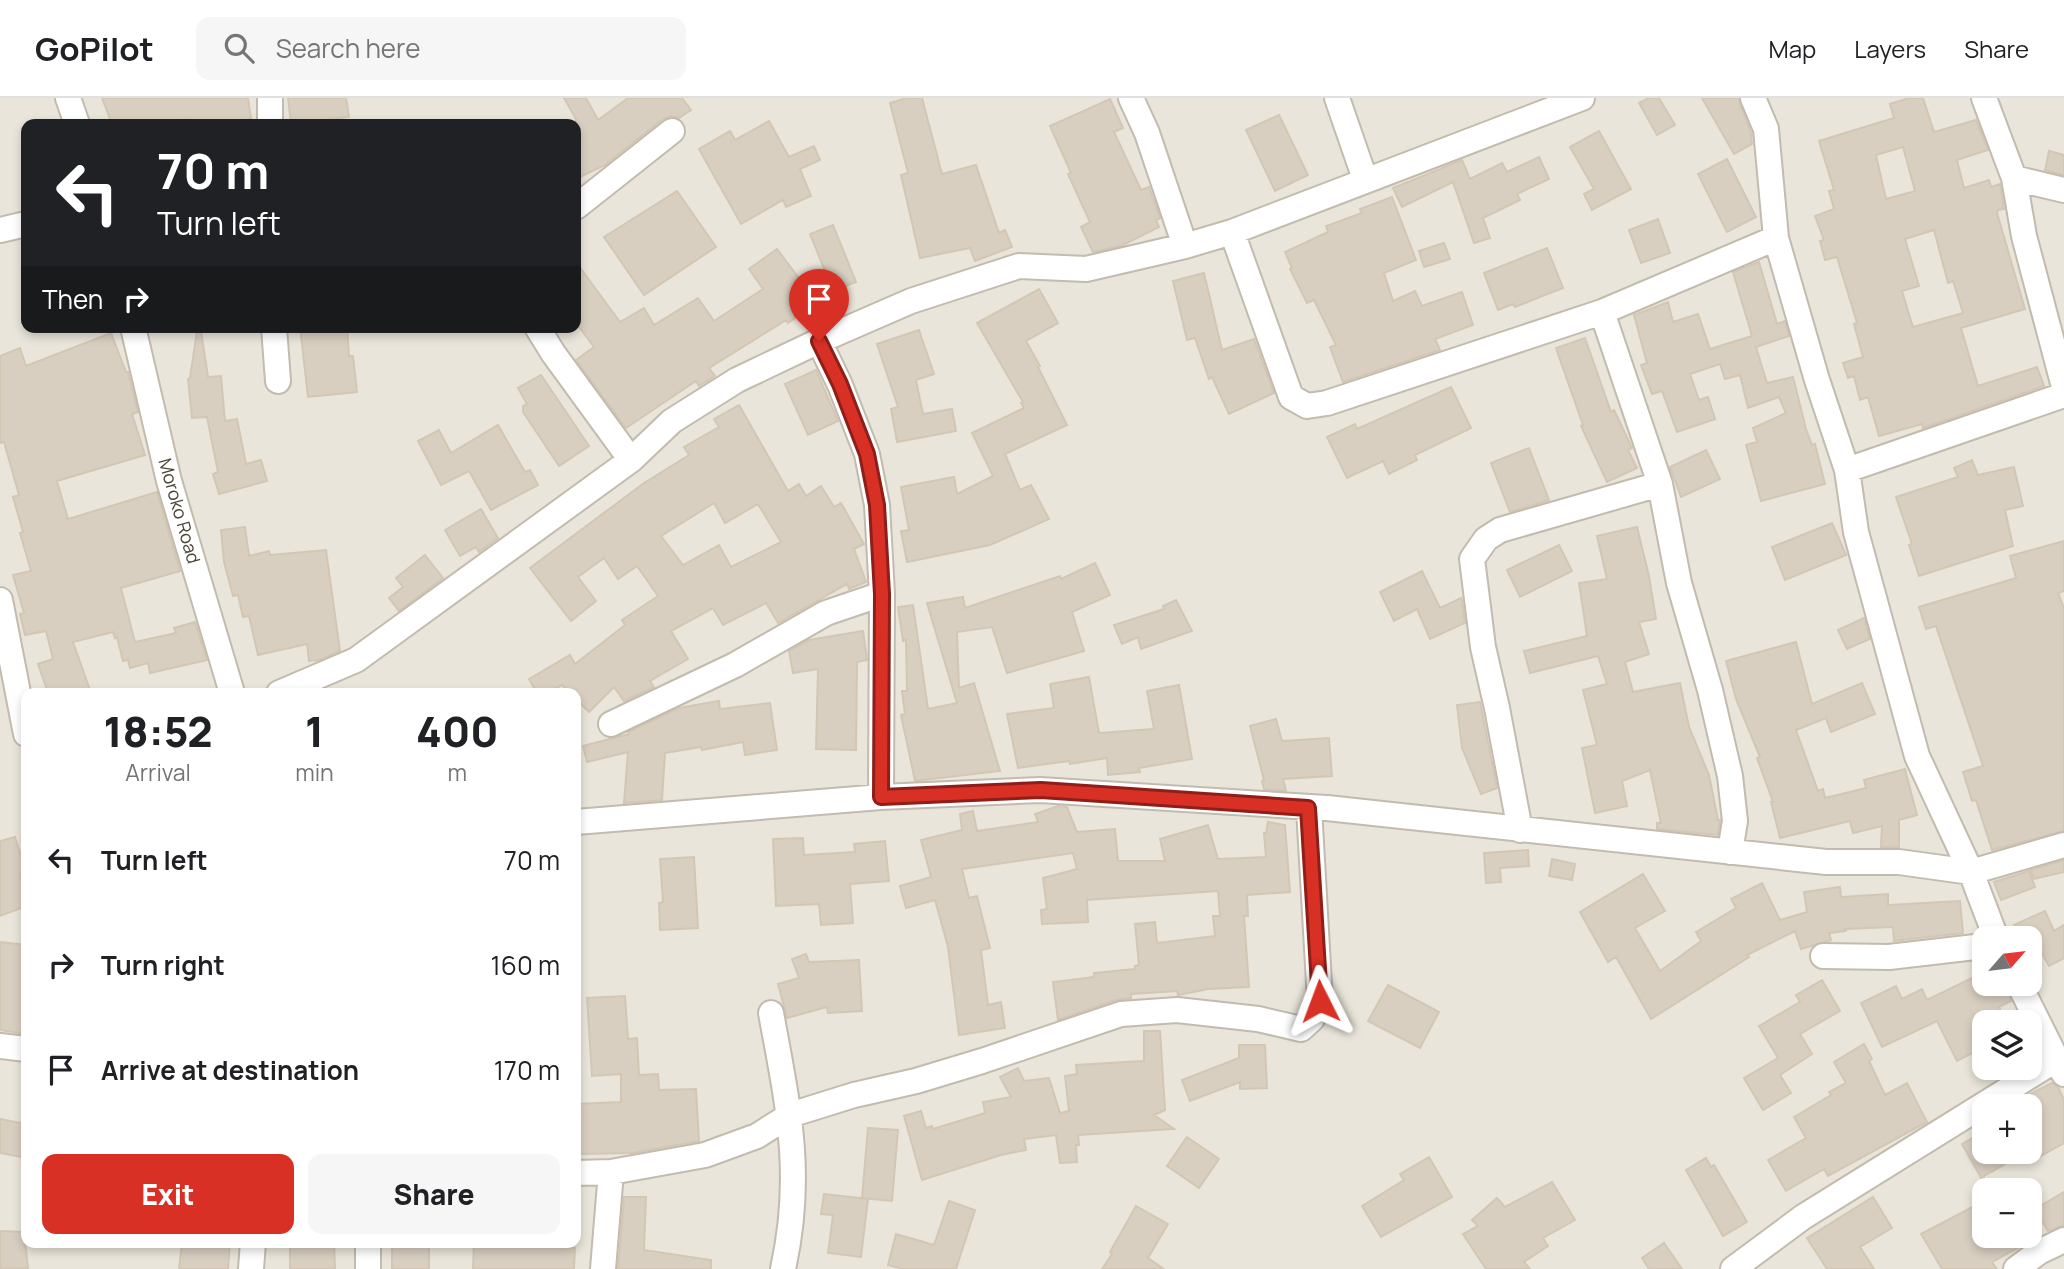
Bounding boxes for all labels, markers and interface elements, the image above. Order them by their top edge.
search box [196,17,686,80]
text: GoPilot [35,26,154,71]
icon: search [220,29,258,67]
text: Search here [276,30,420,66]
text: Map [1769,32,1816,65]
text: Layers [1854,32,1926,65]
text: Share [1964,32,2029,65]
text: 70 m [157,137,269,204]
icon: left [42,147,133,238]
text: Turn left [157,201,281,245]
pin [789,269,849,341]
icon: right [117,280,155,318]
icon: arrive [800,280,838,318]
text: Then [42,281,103,317]
street label: Moroko Road [153,455,206,566]
text: 18:52 [103,702,213,760]
text: 1 [305,702,324,760]
text: 400 [416,702,499,760]
text: Arrival [125,756,191,788]
text: min [295,756,334,788]
text: m [448,756,467,788]
icon: left [42,841,80,879]
text: Turn left [101,842,208,878]
text: 70 m [504,842,560,878]
north arrow [1972,926,2042,996]
map controls [1972,926,2042,1248]
icon: right [42,946,80,984]
text: Turn right [101,947,225,983]
text: 160 m [491,947,560,983]
position arrow [1283,964,1357,1038]
button: layers [1972,1010,2042,1080]
icon: arrive [42,1051,80,1089]
text: Arrive at destination [101,1052,359,1088]
text: 170 m [494,1052,560,1088]
button: + [1972,1094,2042,1164]
button: Exit [42,1154,294,1234]
button: Share [308,1154,560,1234]
button: − [1972,1178,2042,1248]

